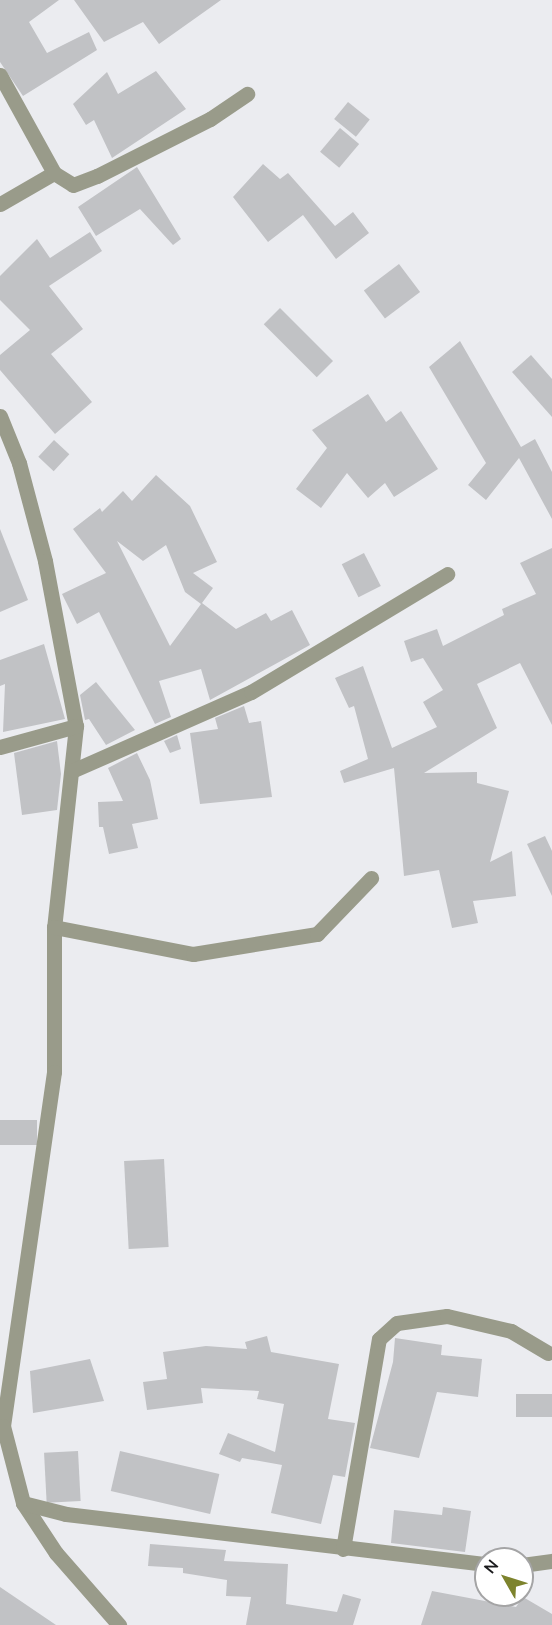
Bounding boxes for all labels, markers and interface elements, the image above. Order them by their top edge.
north arrow [474,1547,534,1607]
text: N [479,1555,504,1579]

